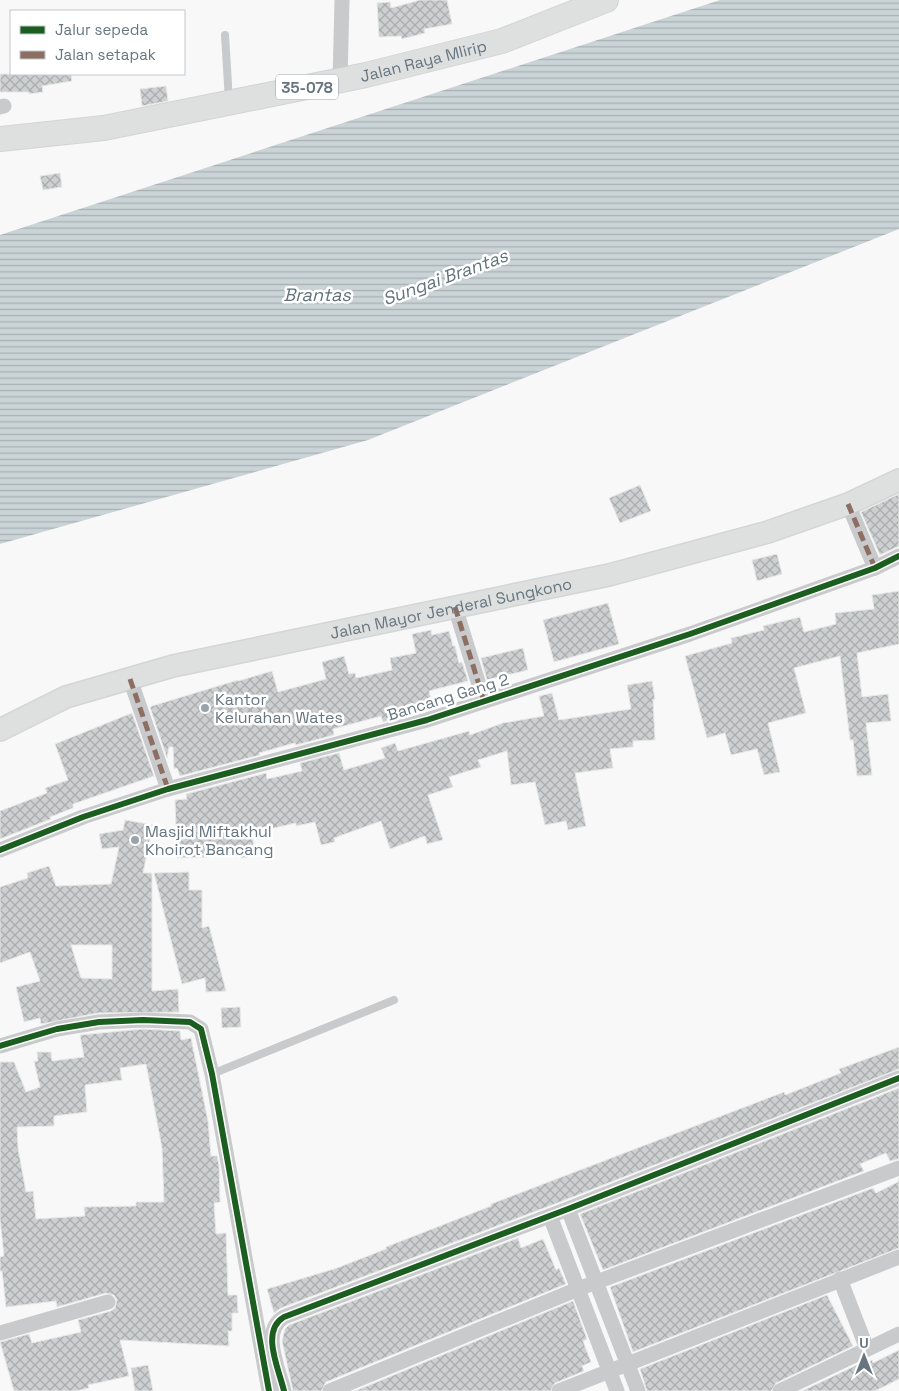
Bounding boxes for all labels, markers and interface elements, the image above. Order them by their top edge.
legend [10,10,185,75]
text: Jalur sepeda [55,20,149,39]
street label: Jalan Raya Mlirip [358,35,489,86]
text: Jalan setapak [55,45,156,64]
road number: 35-078 [276,74,338,100]
water label: Sungai Brantas [379,244,511,310]
water label: Brantas [283,283,351,306]
street label: Jalan Mayor Jenderal Sungkono [328,573,574,643]
street label: Bancang Gang 2 [385,669,511,725]
place label: Kantor Kelurahan Wates [215,689,343,728]
marker: Kantor Kelurahan Wates [199,702,211,714]
place label: Masjid Miftakhul Khoirot Bancang [145,821,274,860]
marker: Masjid Miftakhul Khoirot Bancang [129,834,141,846]
north arrow [839,1331,889,1381]
text: U [859,1334,869,1352]

